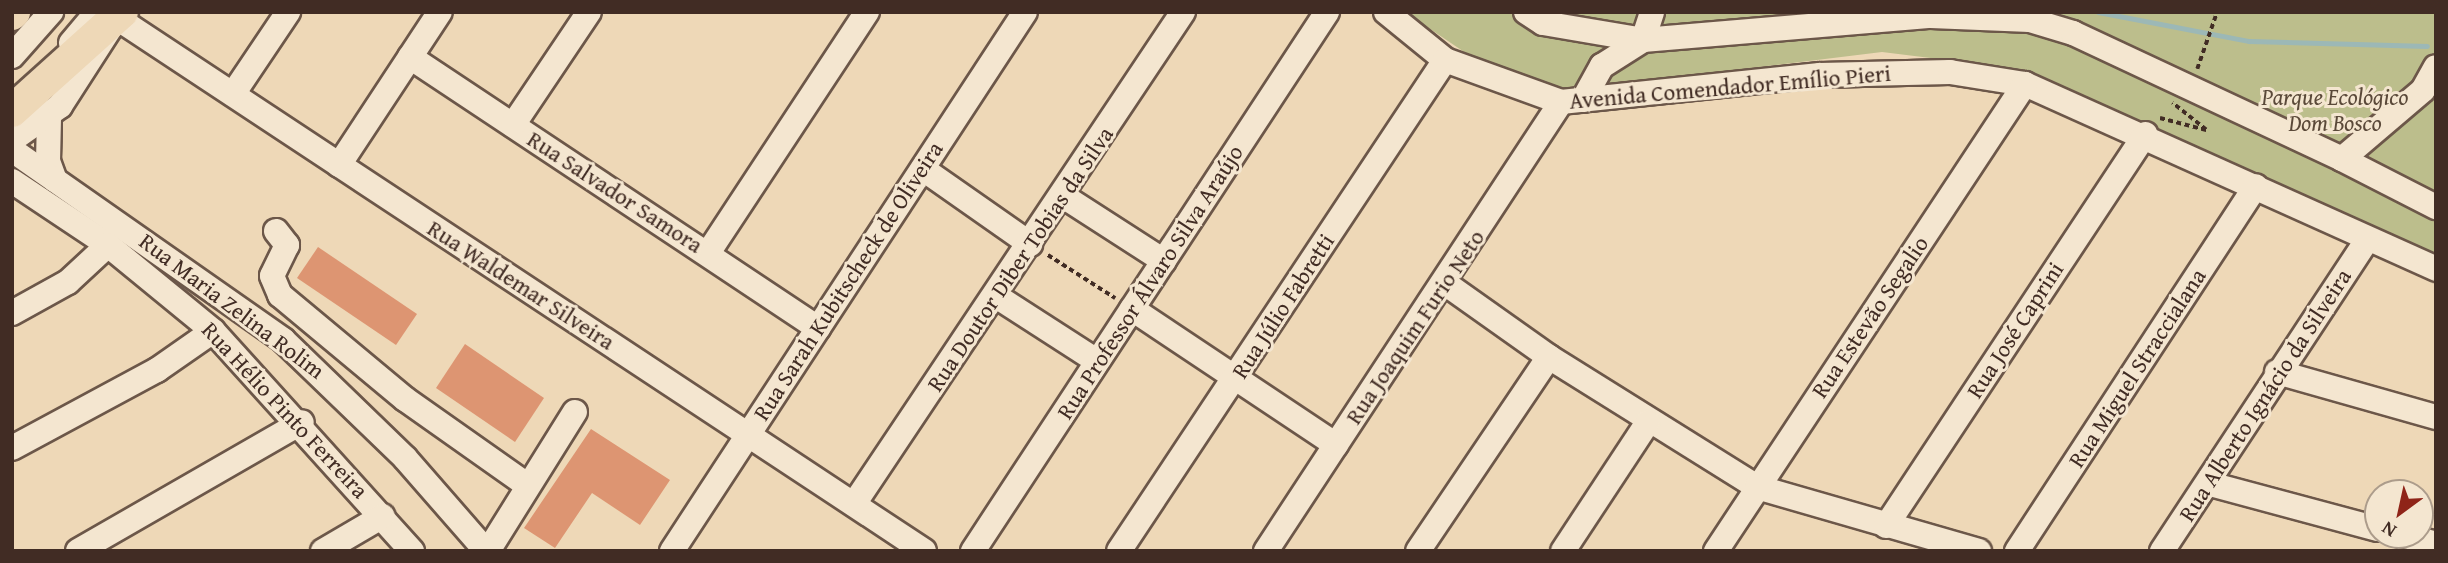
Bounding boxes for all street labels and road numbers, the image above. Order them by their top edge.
street label: Avenida Comendador Emílio Pieri [1568,59,1892,115]
street label: Rua Doutor Diber Tobias da Silva [921,121,1119,397]
street label: Rua Salvador Samora [522,125,708,259]
street label: Rua Sarah Kubitscheck de Oliveira [747,136,949,426]
street label: Rua Professor Álvaro Silva Araújo [1051,140,1249,424]
street label: Rua Waldemar Silveira [422,214,620,356]
street label: Rua Joaquim Furio Neto [1340,225,1490,429]
street label: Rua Maria Zelina Rolim [134,227,330,385]
street label: Rua Júlio Fabretti [1226,229,1340,383]
street label: Rua Estevão Segalio [1806,231,1934,403]
street label: Rua José Caprini [1961,257,2069,403]
street label: Rua Miguel Straccialana [2062,263,2212,473]
street label: Rua Alberto Ignácio da Silveira [2173,264,2357,526]
street label: Rua Hélio Pinto Ferreira [196,316,374,504]

